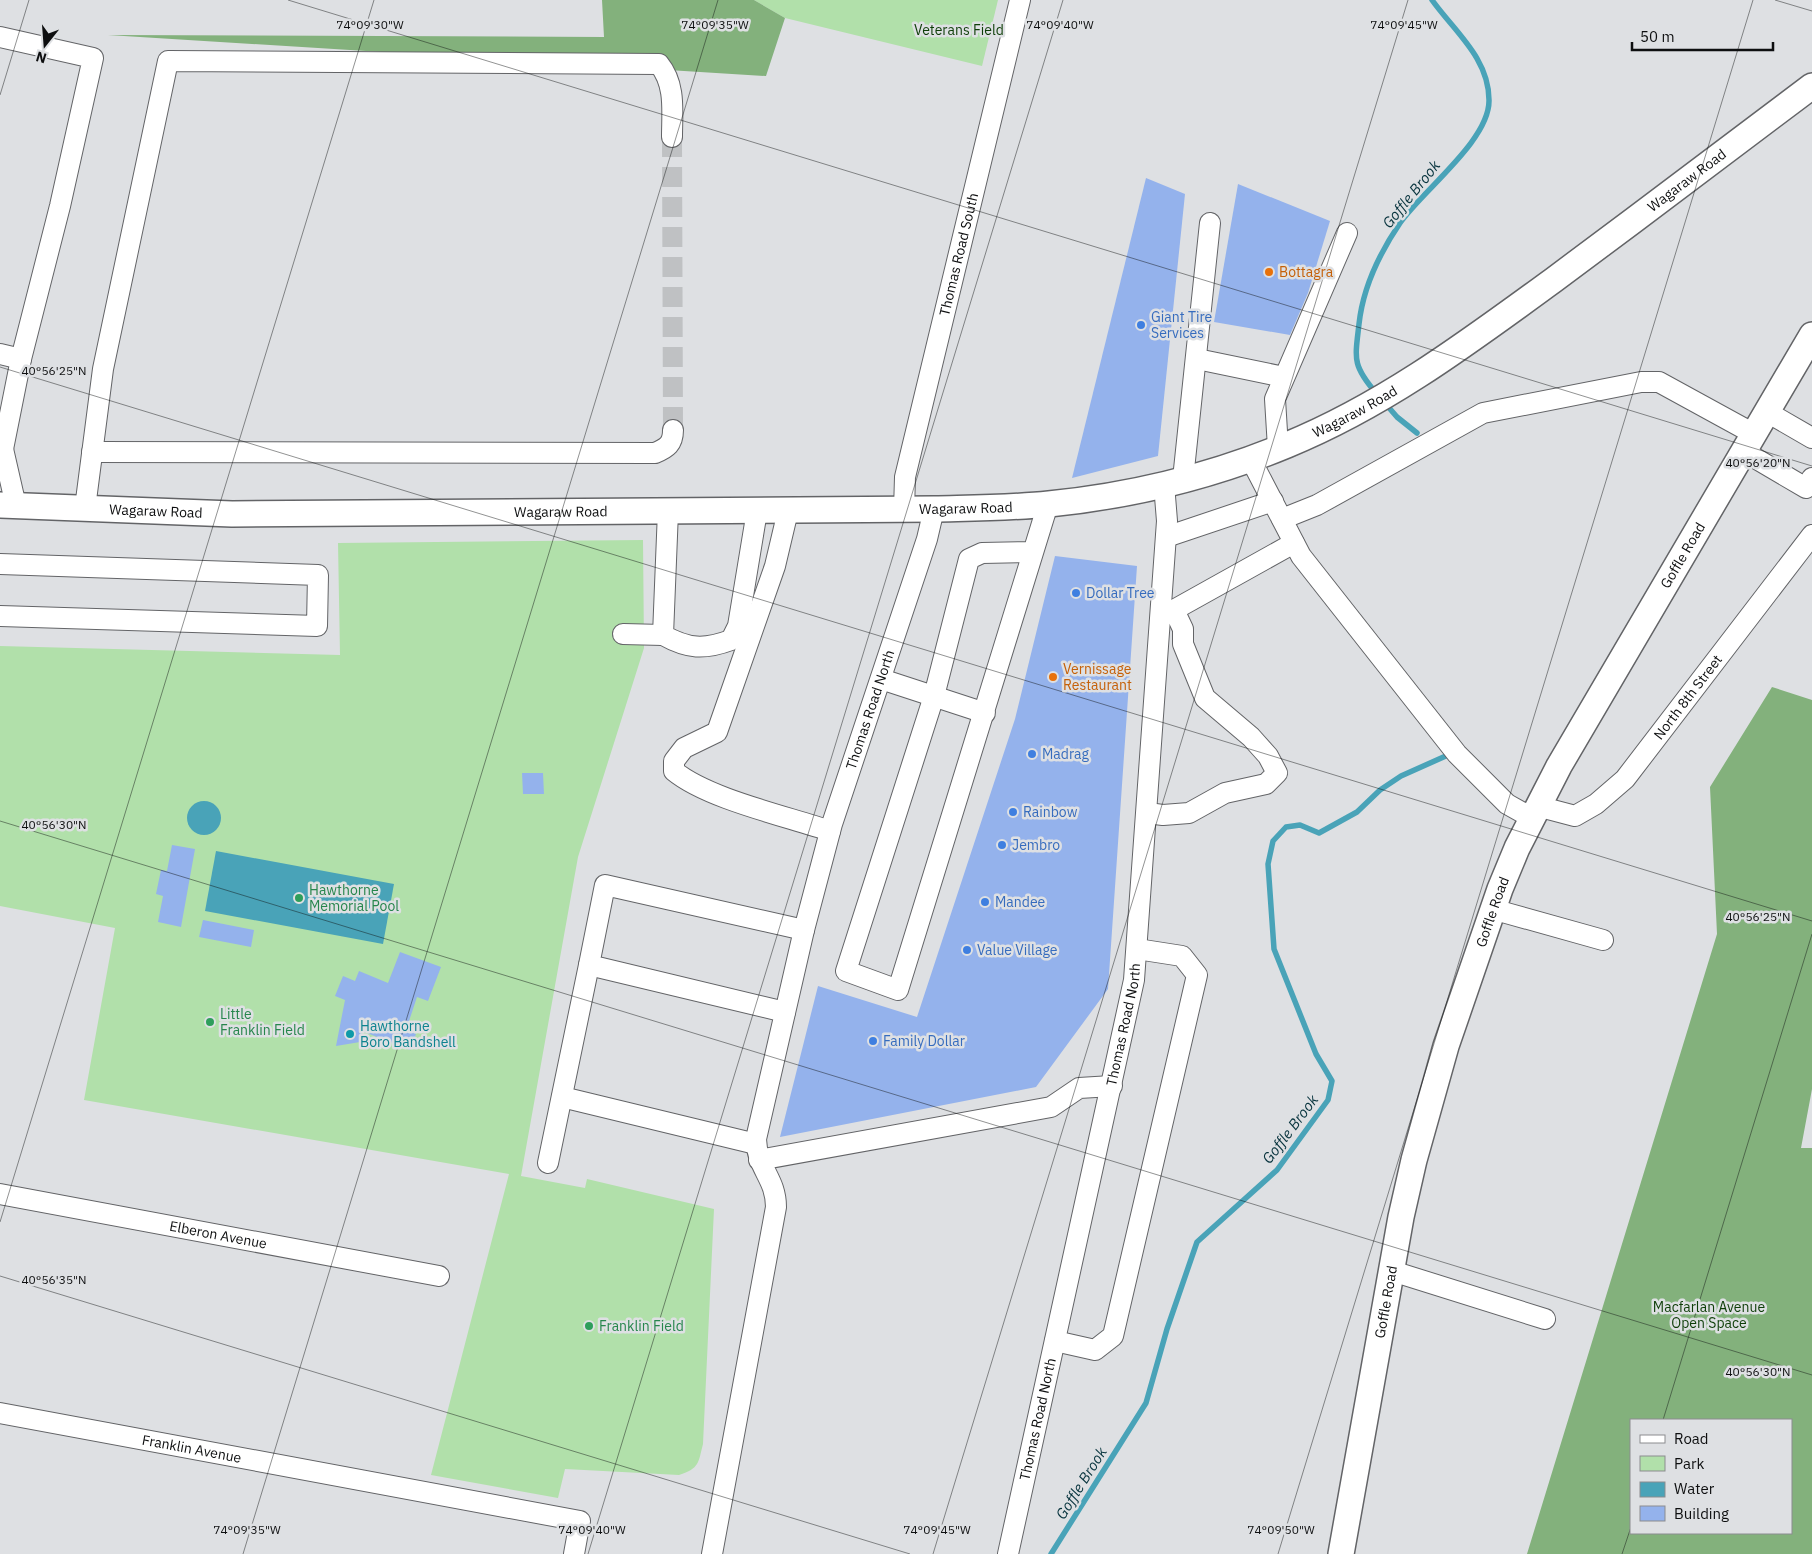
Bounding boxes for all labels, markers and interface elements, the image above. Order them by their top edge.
text: 74°09'30"W [336,17,404,32]
text: 74°09'35"W [681,17,749,32]
text: 74°09'40"W [1026,17,1094,32]
text: 74°09'45"W [1370,17,1438,32]
north arrow [20,20,70,70]
scale bar [1632,20,1773,52]
park label: Veterans Field [914,21,1004,39]
text: 50 m [1640,27,1675,46]
text: N [34,47,49,68]
street label: Wagaraw Road [1644,145,1730,216]
water label: Goffle Brook [1378,156,1444,232]
street label: Thomas Road South [935,191,982,318]
place label: Bottagra [1279,263,1334,281]
marker: Bottagra [1263,266,1275,278]
place label: Giant Tire Services [1151,308,1212,342]
marker: Giant Tire Services [1135,319,1147,331]
text: 40°56'25"N [21,363,87,378]
street label: Wagaraw Road [1310,382,1400,442]
text: 40°56'20"N [1725,455,1791,470]
street label: Wagaraw Road [919,498,1013,518]
street label: Wagaraw Road [109,500,203,522]
street label: Wagaraw Road [514,502,608,521]
street label: Goffle Road [1656,519,1709,592]
place label: Dollar Tree [1086,584,1155,602]
marker: Dollar Tree [1070,587,1082,599]
street label: Thomas Road North [842,648,898,772]
street label: North 8th Street [1650,651,1726,743]
place label: Vernissage Restaurant [1063,660,1132,694]
marker: Vernissage Restaurant [1047,671,1059,683]
place label: Madrag [1042,745,1090,763]
marker: Madrag [1026,748,1038,760]
place label: Rainbow [1023,803,1078,821]
marker: Rainbow [1007,806,1019,818]
text: 40°56'30"N [21,817,87,832]
place label: Jembro [1012,836,1060,854]
marker: Jembro [996,839,1008,851]
street label: Goffle Road [1472,874,1513,950]
place label: Hawthorne Memorial Pool [309,881,399,915]
marker: Hawthorne Memorial Pool [293,892,305,904]
place label: Mandee [995,893,1046,911]
marker: Mandee [979,896,991,908]
text: 40°56'25"N [1725,909,1791,924]
place label: Value Village [977,941,1058,959]
marker: Value Village [961,944,973,956]
street label: Thomas Road North [1102,963,1144,1088]
place label: Little Franklin Field [220,1005,305,1039]
marker: Little Franklin Field [204,1016,216,1028]
place label: Hawthorne Boro Bandshell [360,1017,456,1051]
marker: Hawthorne Boro Bandshell [344,1028,356,1040]
place label: Family Dollar [883,1032,965,1050]
marker: Family Dollar [867,1035,879,1047]
water label: Goffle Brook [1258,1091,1322,1167]
street label: Elberon Avenue [168,1217,269,1253]
street label: Goffle Road [1371,1264,1401,1340]
text: 40°56'35"N [21,1272,87,1287]
park label: Macfarlan Avenue Open Space [1653,1298,1765,1332]
place label: Franklin Field [599,1317,684,1335]
marker: Franklin Field [583,1320,595,1332]
street label: Thomas Road North [1015,1356,1060,1482]
text: 40°56'30"N [1725,1364,1791,1379]
legend [1630,1419,1792,1534]
text: Road [1674,1429,1709,1448]
street label: Franklin Avenue [141,1431,243,1467]
water label: Goffle Brook [1051,1443,1111,1523]
text: Park [1674,1454,1704,1473]
text: Water [1674,1479,1715,1498]
text: Building [1674,1504,1729,1523]
text: 74°09'35"W [213,1522,281,1537]
text: 74°09'40"W [558,1522,626,1537]
text: 74°09'45"W [903,1522,971,1537]
text: 74°09'50"W [1247,1522,1315,1537]

